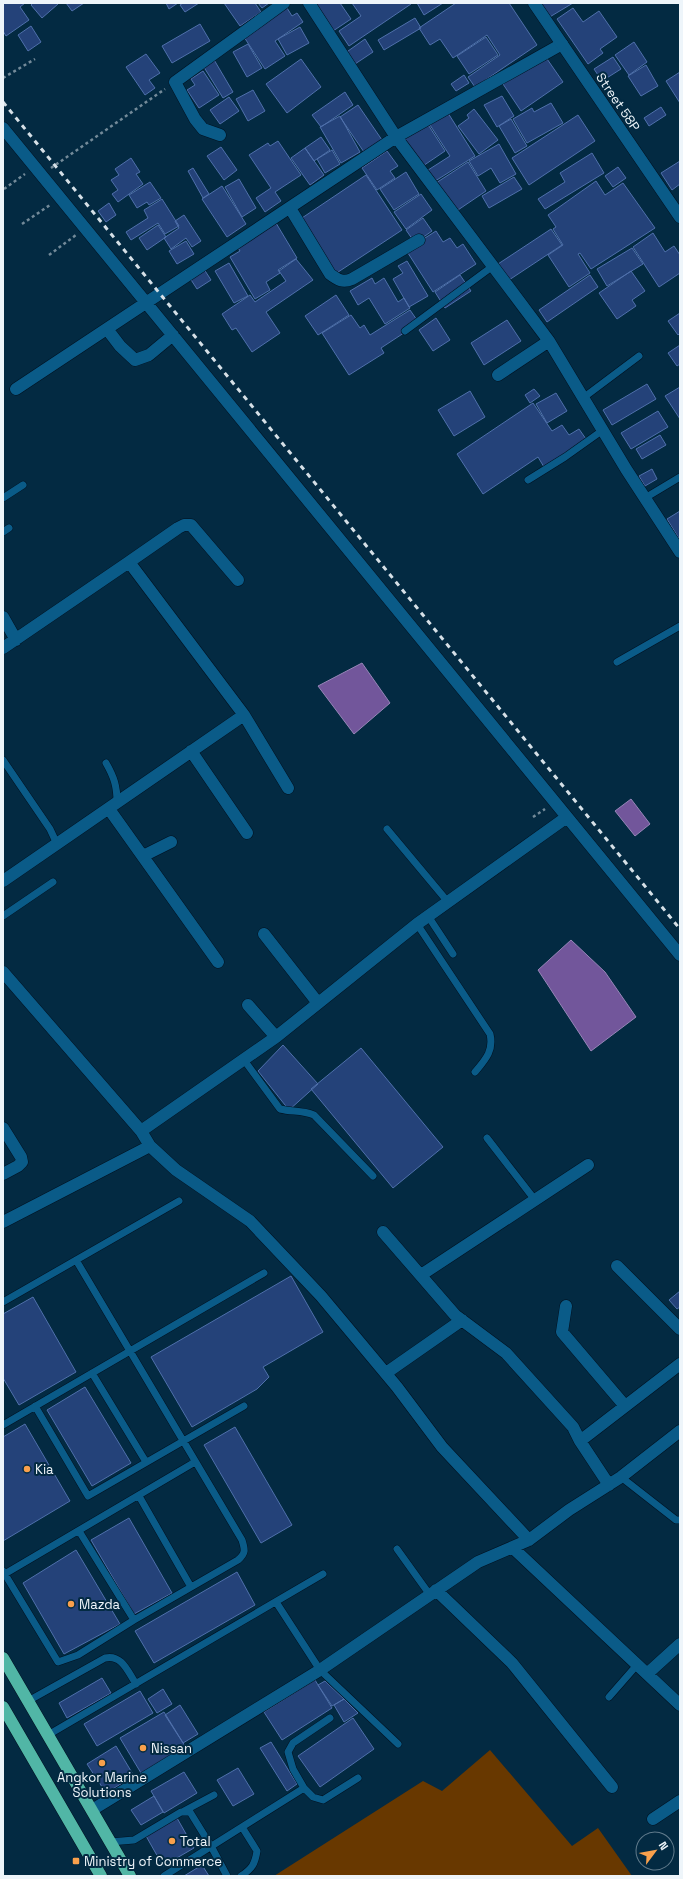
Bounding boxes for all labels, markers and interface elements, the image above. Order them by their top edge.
street label: Street 58P [592,70,644,135]
place label: Kia [35,1461,54,1478]
marker: Kia [22,1464,32,1474]
place label: Mazda [79,1596,121,1613]
marker: Mazda [66,1599,76,1609]
place label: Nissan [151,1740,192,1757]
marker: Nissan [138,1743,148,1753]
marker: Angkor Marine Solutions [97,1758,107,1768]
place label: Angkor Marine Solutions [57,1769,147,1801]
north arrow [635,1831,675,1871]
place label: Total [180,1833,211,1850]
marker: Total [167,1836,177,1846]
text: N [656,1839,671,1853]
place label: Ministry of Commerce [84,1853,222,1870]
marker: Ministry of Commerce [71,1856,81,1866]

